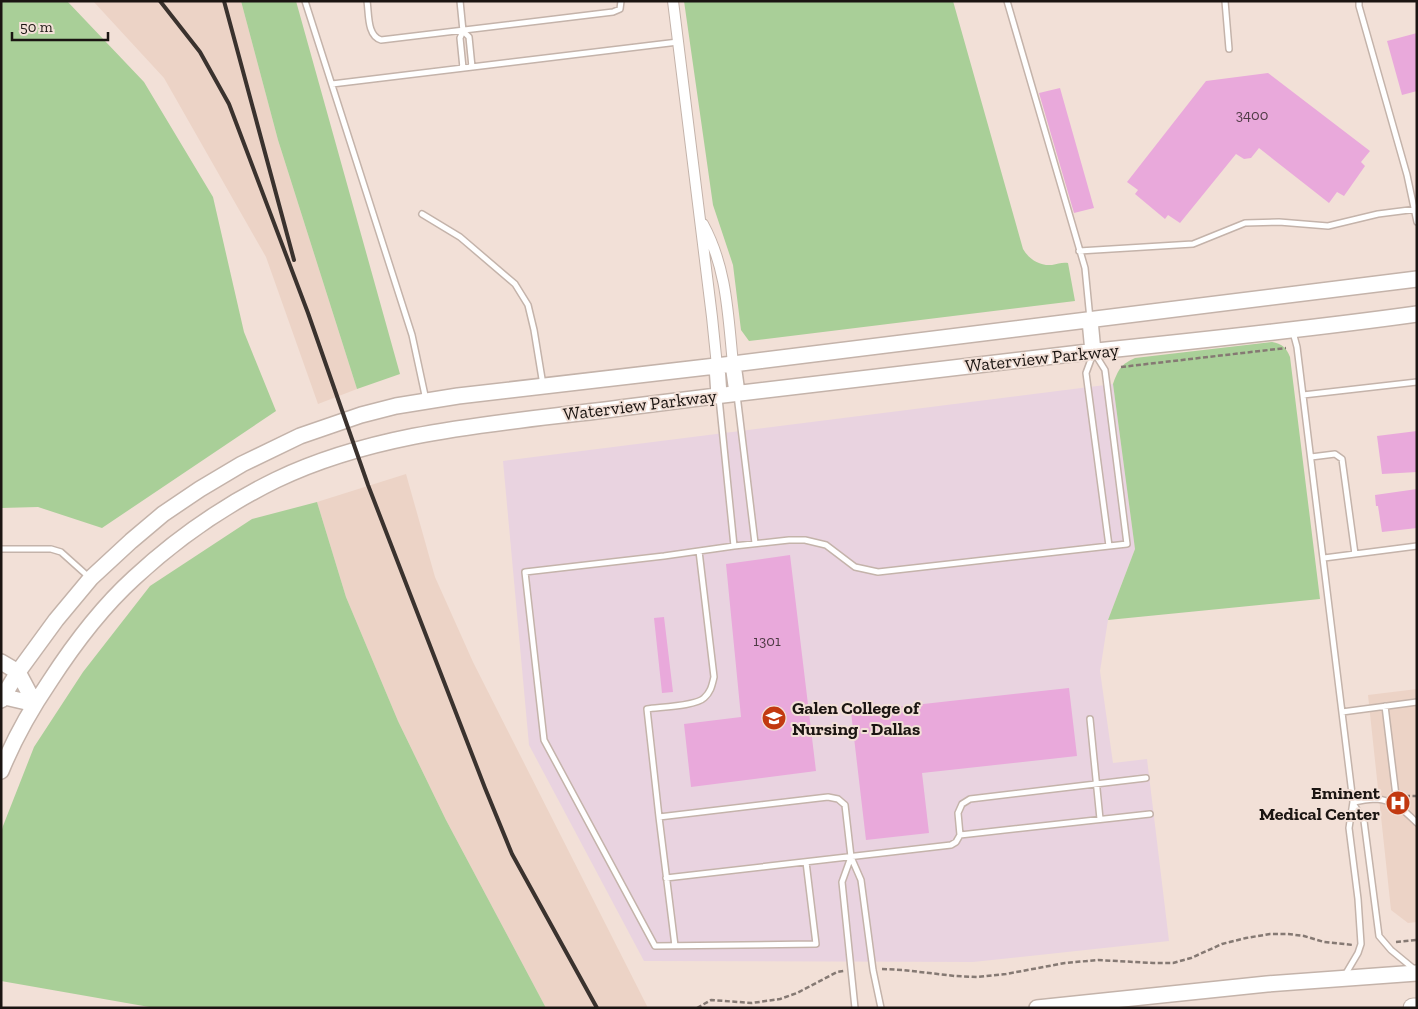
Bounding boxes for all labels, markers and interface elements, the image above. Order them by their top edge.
scale bar [12,10,109,42]
text: 50 m [20,18,53,36]
house number: 3400 [1236,106,1268,124]
street label: Waterview Parkway [964,339,1121,377]
street label: Waterview Parkway [562,385,719,425]
house number: 1301 [753,632,781,650]
place label: Galen College of Nursing - Dallas [792,697,921,740]
school or university icon: Galen College of Nursing - Dallas [761,705,787,731]
place label: Eminent Medical Center [1259,782,1381,825]
hospital icon: Eminent Medical Center [1385,790,1411,816]

